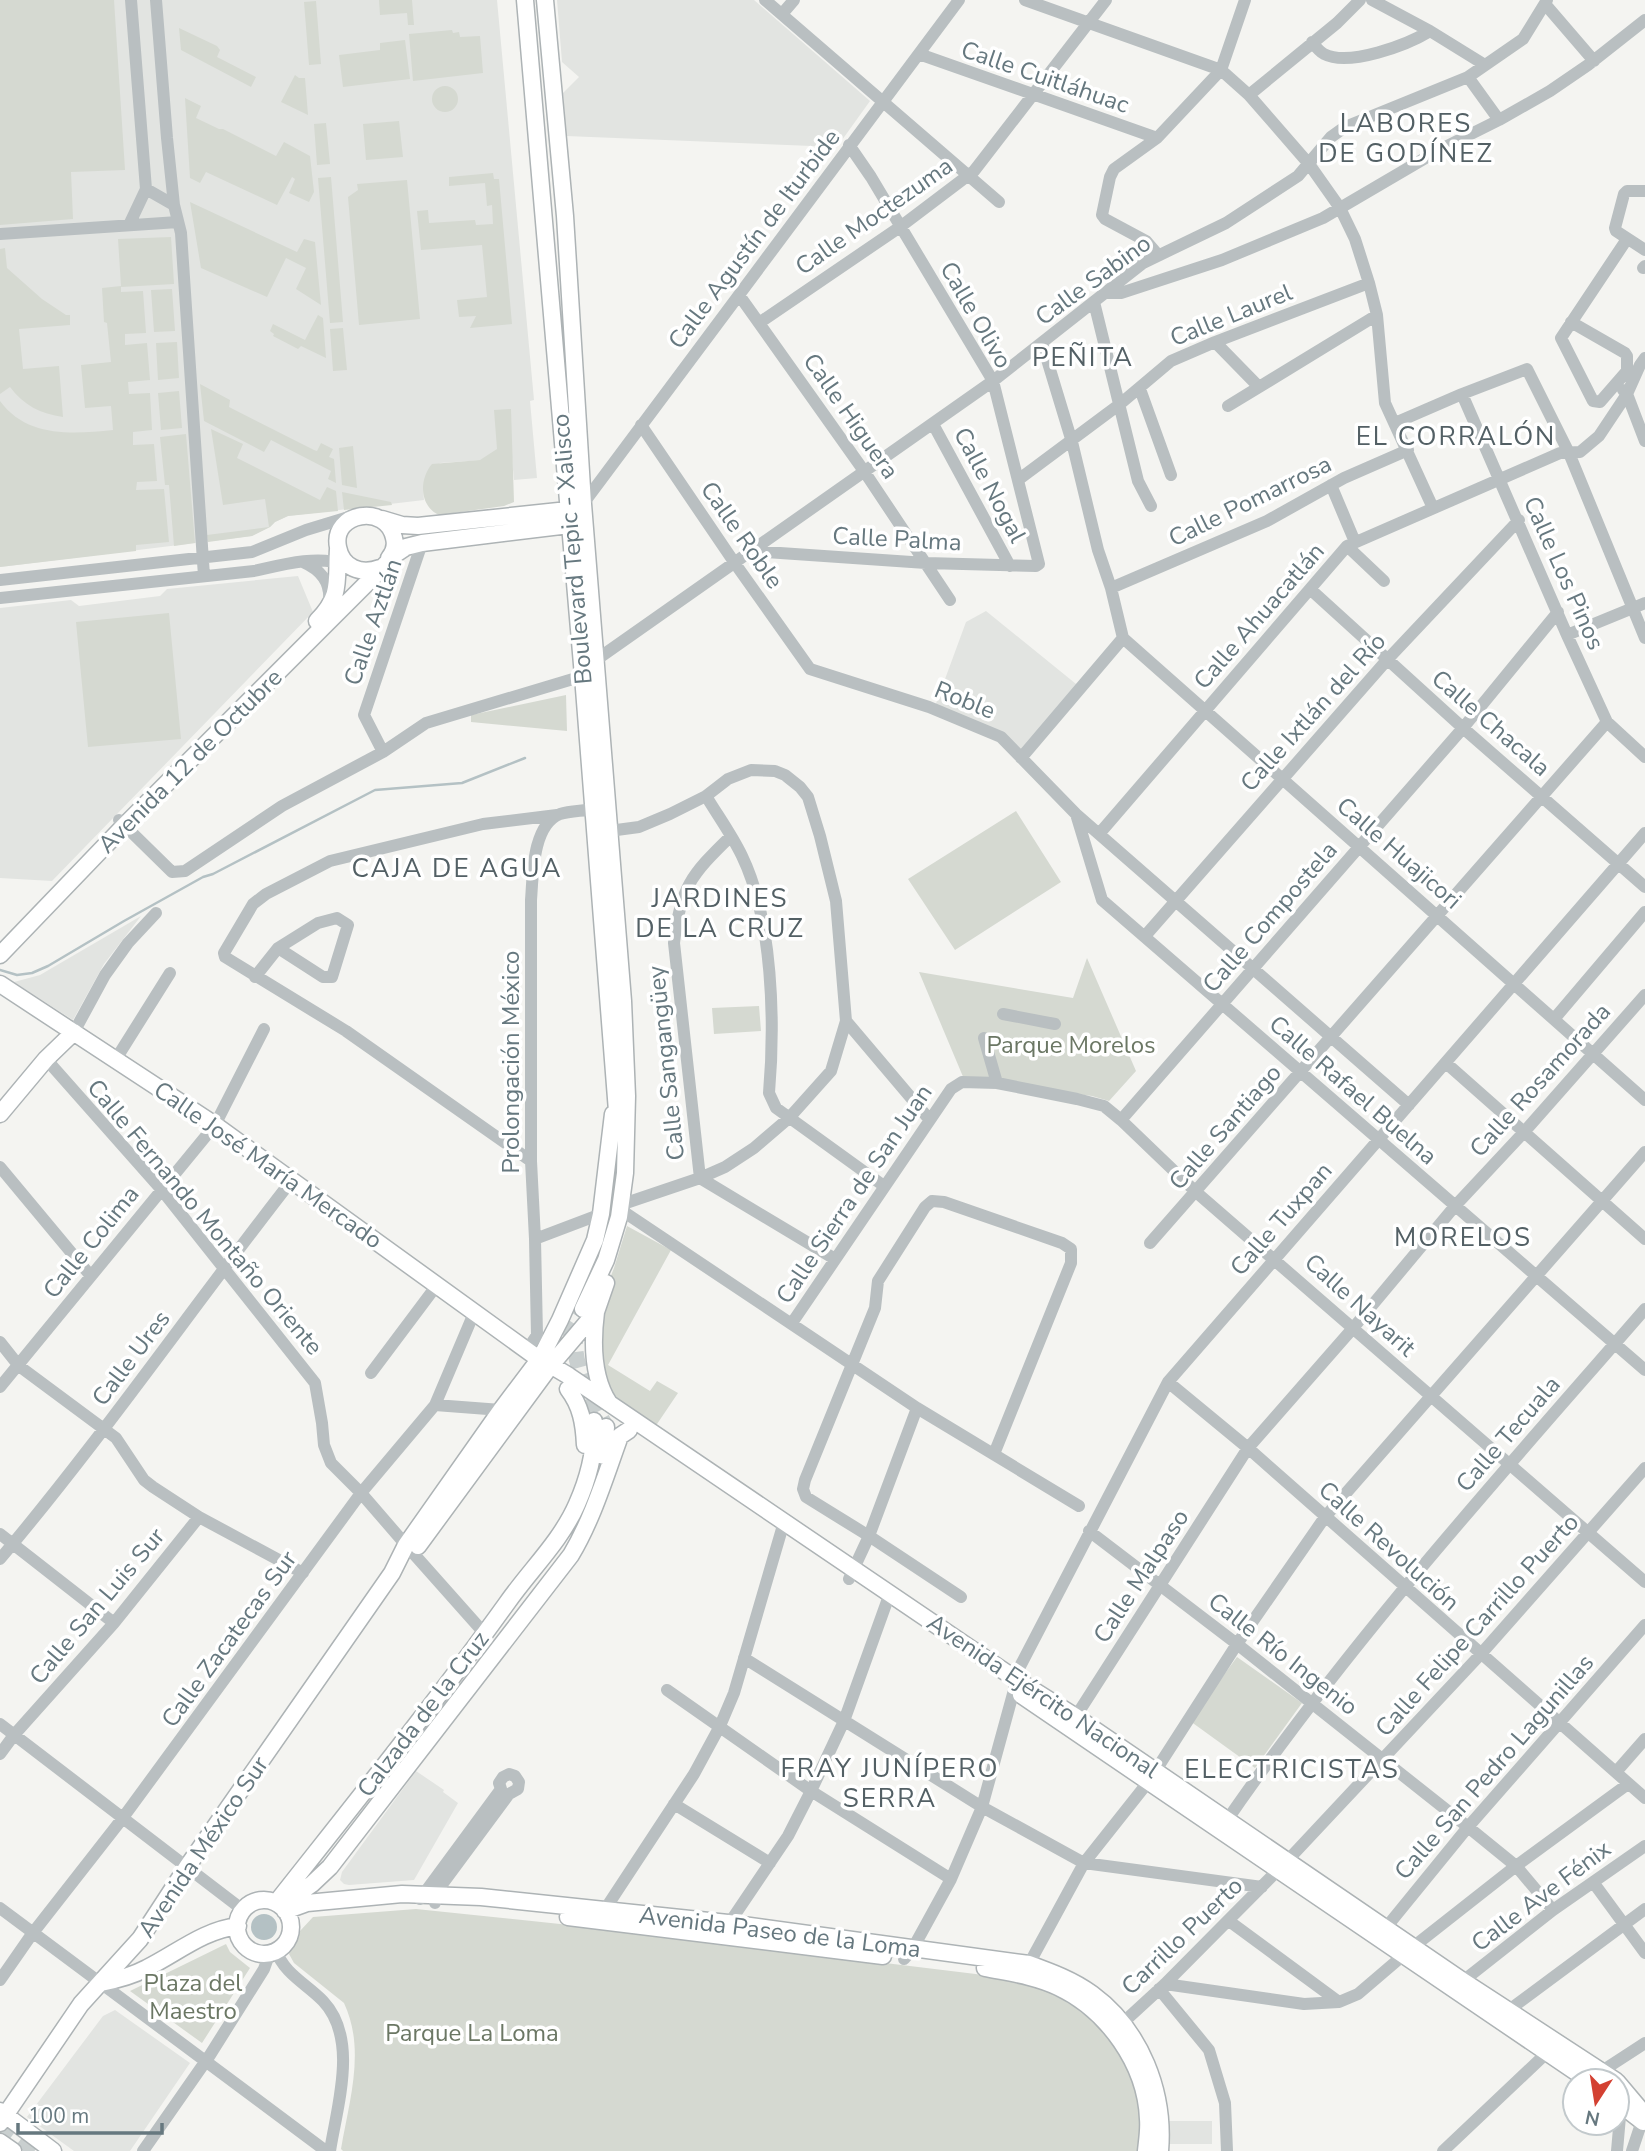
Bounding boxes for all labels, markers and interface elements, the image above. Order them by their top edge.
street label: Calle Cuitláhuac [957,33,1133,121]
district label: LABORES DE GODÍNEZ [1318,106,1494,171]
street label: Calle Agustín de Iturbide [661,123,847,355]
street label: Calle Moctezuma [789,150,959,282]
street label: Calle Sabino [1029,227,1157,333]
street label: Calle Olivo [933,256,1019,374]
street label: Calle Laurel [1165,276,1297,354]
district label: PEÑITA [1032,340,1134,375]
street label: Calle Higuera [796,347,906,485]
street label: Boulevard Tepic - Xalisco [544,412,600,686]
district label: EL CORRALÓN [1356,419,1556,454]
street label: Calle Nogal [946,422,1034,548]
street label: Calle Pomarrosa [1163,448,1337,554]
street label: Calle Roble [693,475,791,595]
street label: Calle Los Pinos [1516,491,1612,655]
street label: Calle Palma [832,520,962,558]
street label: Calle Ahuacatlán [1186,536,1332,696]
street label: Calle Aztlán [336,554,410,690]
street label: Calle Ixtlán del Río [1233,626,1393,798]
street label: Avenida 12 de Octubre [91,662,289,860]
street label: Calle Chacala [1425,663,1557,783]
street label: Roble [930,673,1000,727]
street label: Calle Huajicori [1330,790,1468,916]
street label: Calle Compostela [1195,835,1345,999]
district label: CAJA DE AGUA [352,851,562,886]
district label: JARDINES DE LA CRUZ [635,881,805,946]
street label: Prolongación México [495,951,527,1173]
street label: Calle Sangangüey [640,963,692,1162]
street label: Calle Rosamorada [1462,996,1618,1164]
street label: Calle Rafael Buelna [1262,1008,1444,1172]
park label: Parque Morelos [986,1029,1156,1061]
street label: Calle Santiago [1162,1057,1288,1197]
street label: Calle Fernando Montaño Oriente [80,1072,330,1362]
street label: Calle José María Mercado [147,1074,389,1256]
street label: Calle Sierra de San Juan [768,1078,940,1310]
street label: Calle Tuxpan [1223,1155,1339,1283]
street label: Calle Colima [36,1179,146,1305]
district label: MORELOS [1394,1220,1532,1255]
street label: Calle Nayarit [1298,1247,1423,1364]
street label: Calle Ures [85,1304,177,1412]
street label: Calle Tecuala [1449,1369,1567,1499]
street label: Calle Revolución [1312,1474,1466,1618]
street label: Calle Malpaso [1086,1503,1196,1649]
street label: Calle Felipe Carrillo Puerto [1368,1507,1586,1743]
street label: Calle San Luis Sur [22,1521,172,1691]
street label: Calle Zacatecas Sur [154,1544,304,1734]
street label: Calle Río Ingenio [1202,1585,1364,1723]
street label: Avenida Ejército Nacional [921,1606,1165,1786]
street label: Calzada de la Cruz [350,1624,496,1804]
street label: Calle San Pedro Lagunillas [1387,1647,1601,1887]
street label: Avenida México Sur [130,1750,276,1944]
district label: FRAY JUNÍPERO SERRA [781,1751,999,1816]
district label: ELECTRICISTAS [1184,1752,1400,1787]
street label: Calle Ave Fénix [1465,1833,1618,1959]
street label: Carrillo Puerto [1114,1870,1250,2002]
street label: Avenida Paseo de la Loma [637,1899,923,1965]
park label: Plaza del Maestro [144,1967,242,2027]
park label: Parque La Loma [385,2017,559,2049]
north arrow [1561,2067,1631,2137]
scale bar [18,2092,161,2136]
text: 100 m [28,2102,89,2130]
text: N [1583,2103,1602,2132]

